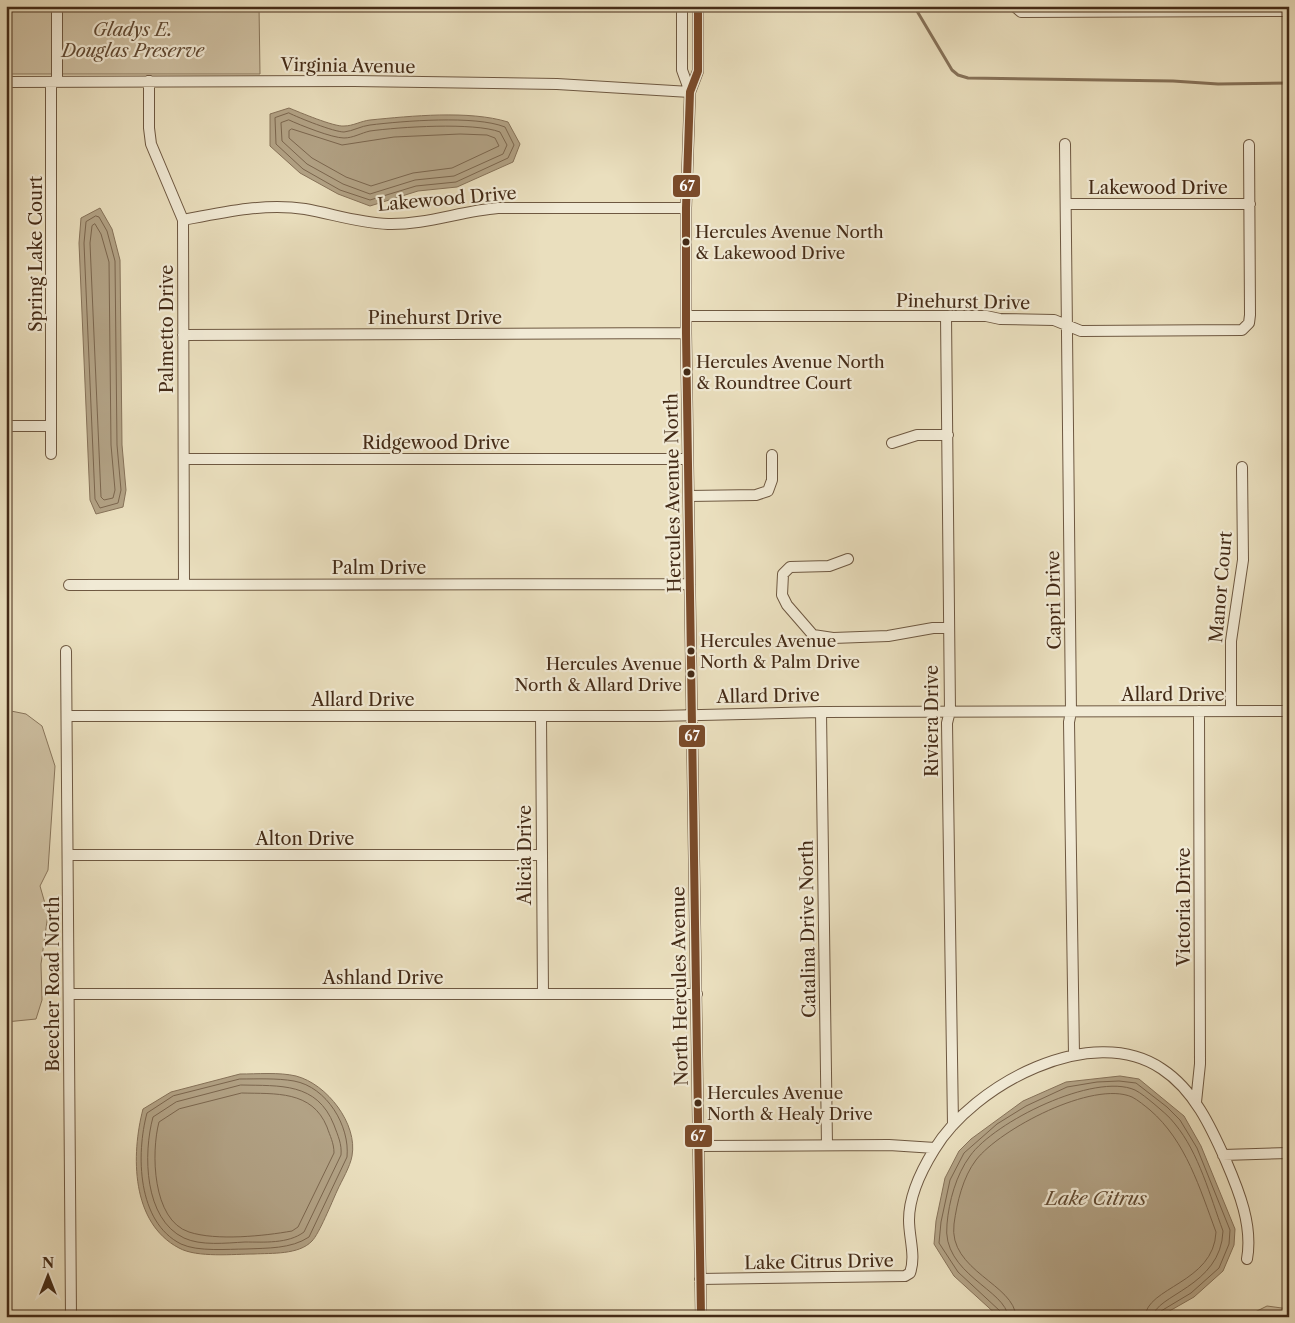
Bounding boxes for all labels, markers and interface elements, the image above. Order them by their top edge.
park label: Gladys E. Douglas Preserve [60,19,205,62]
street label: Virginia Avenue [279,54,416,78]
line badge: 67 [672,174,701,198]
street label: Spring Lake Court [25,175,47,332]
text: 67 [679,177,695,195]
street label: Lakewood Drive [1088,177,1228,199]
street label: Lakewood Drive [376,182,518,216]
place label: Hercules Avenue North & Lakewood Drive [695,222,884,263]
marker: Hercules Avenue North & Lakewood Drive [681,237,691,247]
street label: Palmetto Drive [156,265,178,393]
street label: Pinehurst Drive [896,290,1030,314]
street label: Pinehurst Drive [368,307,502,329]
place label: Hercules Avenue North & Roundtree Court [696,352,885,393]
marker: Hercules Avenue North & Roundtree Court [682,367,692,377]
street label: Hercules Avenue North [660,393,686,593]
street label: Ridgewood Drive [362,432,510,454]
street label: Manor Court [1205,530,1237,644]
street label: Capri Drive [1042,550,1066,650]
street label: Palm Drive [332,557,426,579]
place label: Hercules Avenue North & Palm Drive [700,631,860,672]
marker: Hercules Avenue North & Palm Drive [686,646,696,656]
place label: Hercules Avenue North & Allard Drive [514,654,682,695]
street label: Riviera Drive [921,665,943,777]
marker: Hercules Avenue North & Allard Drive [686,669,696,679]
street label: Allard Drive [715,684,820,708]
street label: Allard Drive [1120,684,1225,706]
street label: Allard Drive [310,689,415,711]
line badge: 67 [678,724,706,748]
text: 67 [684,727,700,745]
street label: Alicia Drive [514,805,536,906]
street label: Alton Drive [255,828,354,850]
street label: Catalina Drive North [795,840,821,1018]
street label: Victoria Drive [1173,847,1195,968]
street label: North Hercules Avenue [667,886,693,1086]
street label: Beecher Road North [42,896,64,1072]
street label: Ashland Drive [321,967,444,989]
place label: Hercules Avenue North & Healy Drive [707,1083,873,1124]
marker: Hercules Avenue North & Healy Drive [693,1098,703,1108]
line badge: 67 [684,1124,713,1148]
text: 67 [690,1127,706,1145]
water label: Lake Citrus [1043,1187,1147,1210]
north arrow [22,1250,72,1300]
street label: Lake Citrus Drive [744,1250,894,1274]
text: N [42,1254,54,1272]

